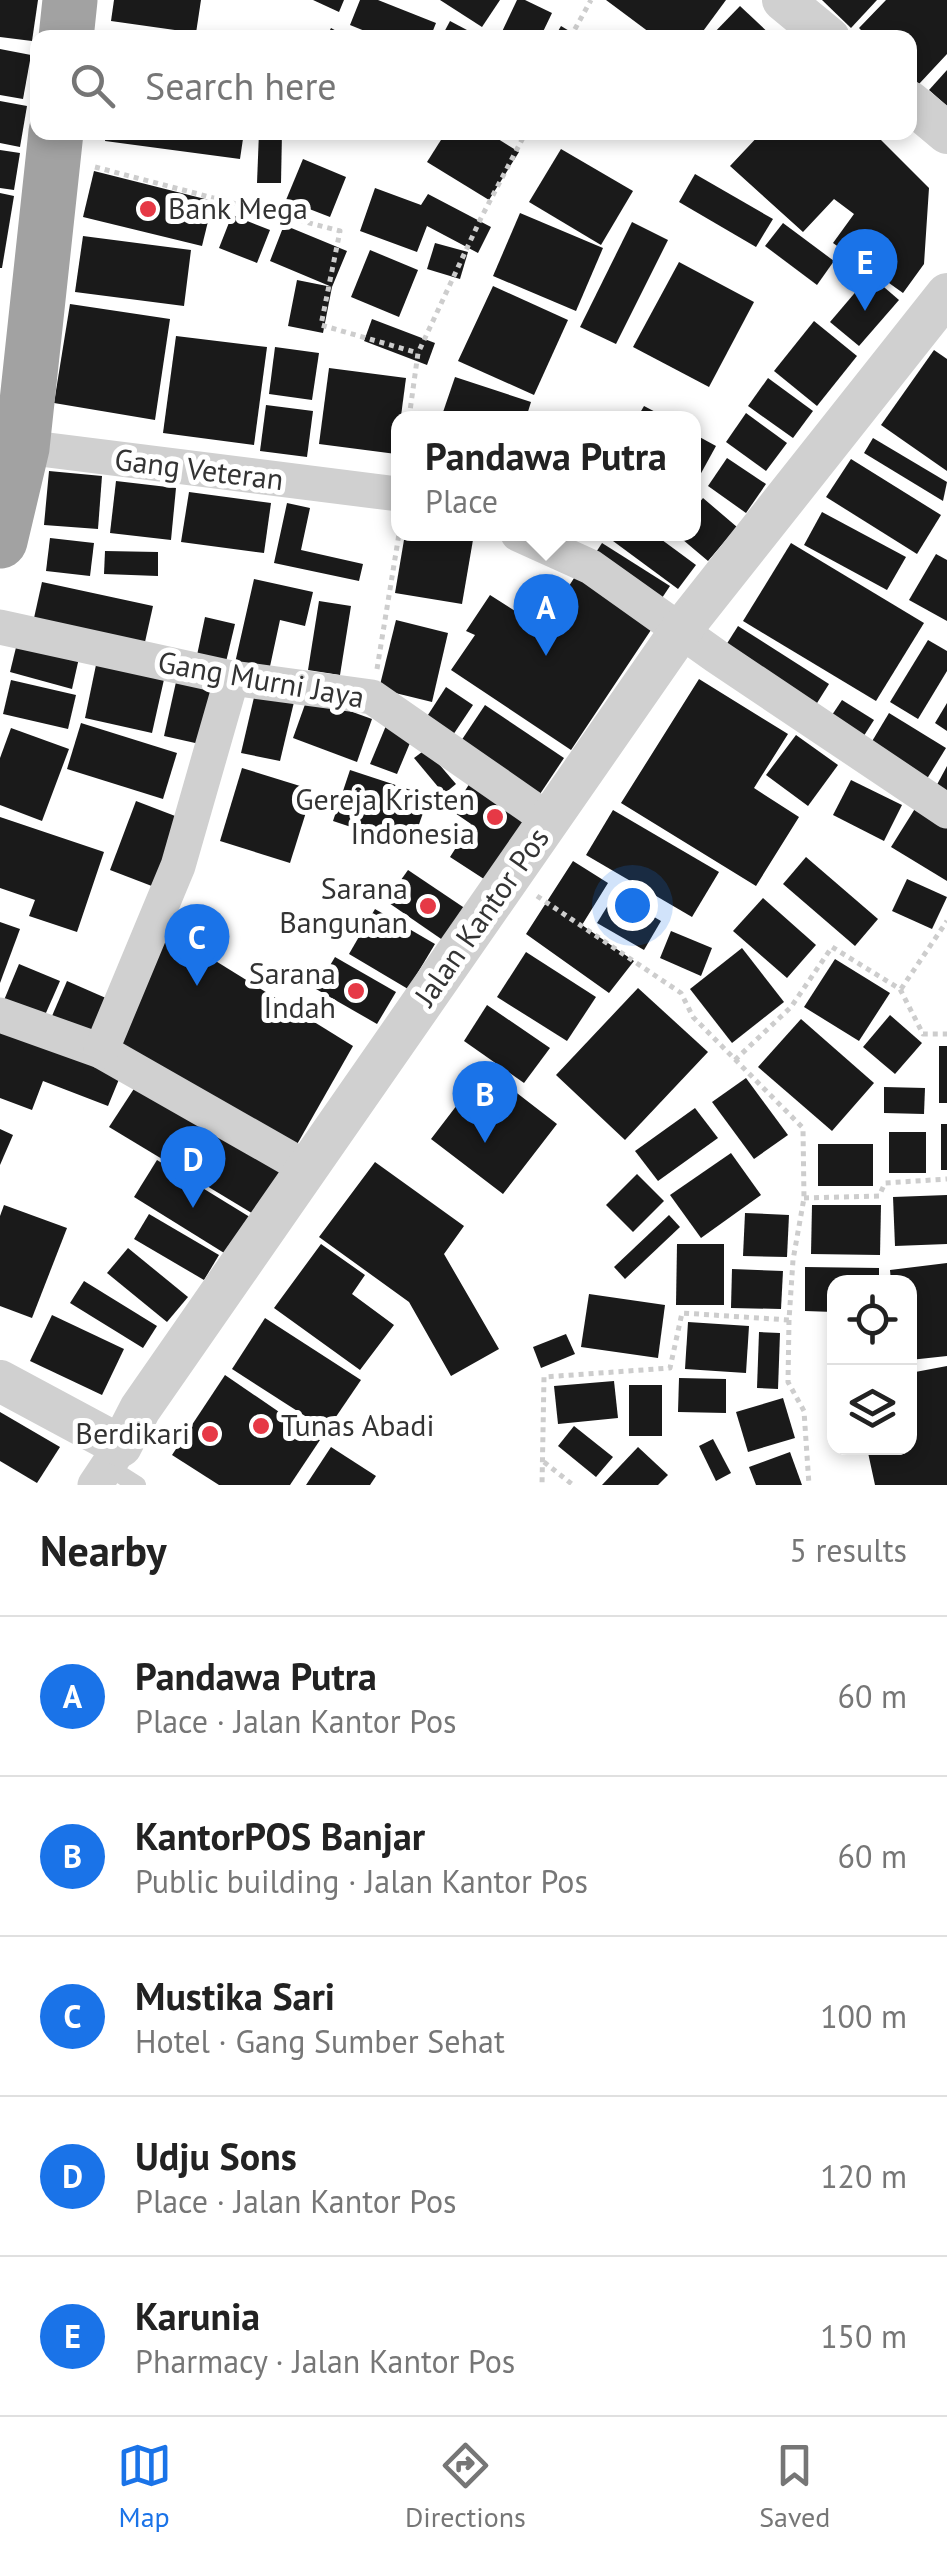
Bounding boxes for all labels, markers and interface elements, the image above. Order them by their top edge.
search box [30,30,917,140]
icon: search [65,58,120,113]
text: Search here [145,61,337,110]
place label: Bank Mega [168,188,308,227]
marker: Bank Mega [137,198,159,220]
pin: E [832,228,898,311]
popup [391,411,701,541]
text: Pandawa Putra [425,431,667,480]
street label: Gang Veteran [112,439,286,498]
text: Place [425,480,498,522]
pin: A [514,574,578,656]
street label: Gang Murni Jaya [155,641,367,716]
place label: Gereja Kristen Indonesia [295,779,475,852]
marker: Gereja Kristen Indonesia [484,806,506,828]
street label: Jalan Kantor Pos [404,819,557,1015]
place label: Sarana Bangunan [279,868,408,941]
your location [607,880,658,931]
marker: Sarana Bangunan [417,895,439,917]
pin: C [164,904,230,986]
place label: Sarana Indah [249,953,336,1026]
marker: Sarana Indah [345,980,367,1002]
pin: B [452,1060,518,1143]
pin: D [160,1126,226,1208]
map controls [827,1275,917,1455]
button: locate [827,1275,917,1365]
button: layers [827,1365,917,1455]
place label: Tunas Abadi [281,1405,434,1444]
place label: Berdikari [75,1413,190,1452]
marker: Tunas Abadi [250,1415,272,1437]
marker: Berdikari [199,1423,221,1445]
text: Nearby [40,1523,167,1578]
text: 5 results [789,1529,907,1571]
text: Pandawa Putra [135,1651,377,1700]
text: A [63,1675,82,1717]
text: 60 m [838,1675,907,1717]
text: Place · Jalan Kantor Pos [135,1700,457,1742]
text: KantorPOS Banjar [135,1811,425,1860]
text: B [63,1835,82,1877]
text: 60 m [838,1835,907,1877]
text: Public building · Jalan Kantor Pos [135,1860,588,1902]
text: Mustika Sari [135,1971,335,2020]
text: C [64,1995,81,2037]
text: 100 m [820,1995,907,2037]
text: Hotel · Gang Sumber Sehat [135,2020,505,2062]
text: Udju Sons [135,2131,297,2180]
text: D [62,2155,83,2197]
text: 120 m [820,2155,907,2197]
text: Place · Jalan Kantor Pos [135,2180,457,2222]
text: Karunia [135,2291,260,2340]
text: E [64,2315,81,2357]
text: 150 m [820,2315,907,2357]
text: Pharmacy · Jalan Kantor Pos [135,2340,515,2382]
tab: Map [117,2438,172,2535]
tab: Directions [405,2438,526,2535]
tab: Saved [759,2438,830,2535]

